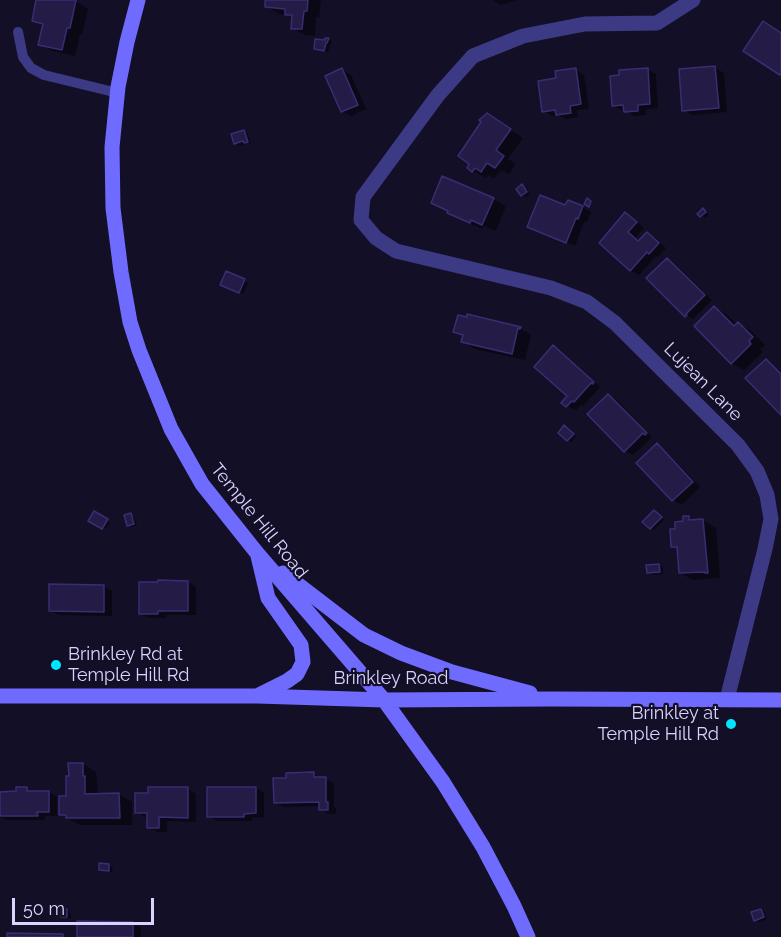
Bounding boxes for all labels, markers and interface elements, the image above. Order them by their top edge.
street label: Lujean Lane [659,338,747,426]
street label: Temple Hill Road [206,459,312,583]
place label: Brinkley Rd at Temple Hill Rd [68,644,189,686]
marker: Brinkley Rd at Temple Hill Rd [49,658,63,672]
street label: Brinkley Road [334,668,448,690]
place label: Brinkley at Temple Hill Rd [598,703,719,746]
marker: Brinkley at Temple Hill Rd [724,717,738,731]
scale bar [15,886,158,924]
text: 50 m [23,898,65,919]

